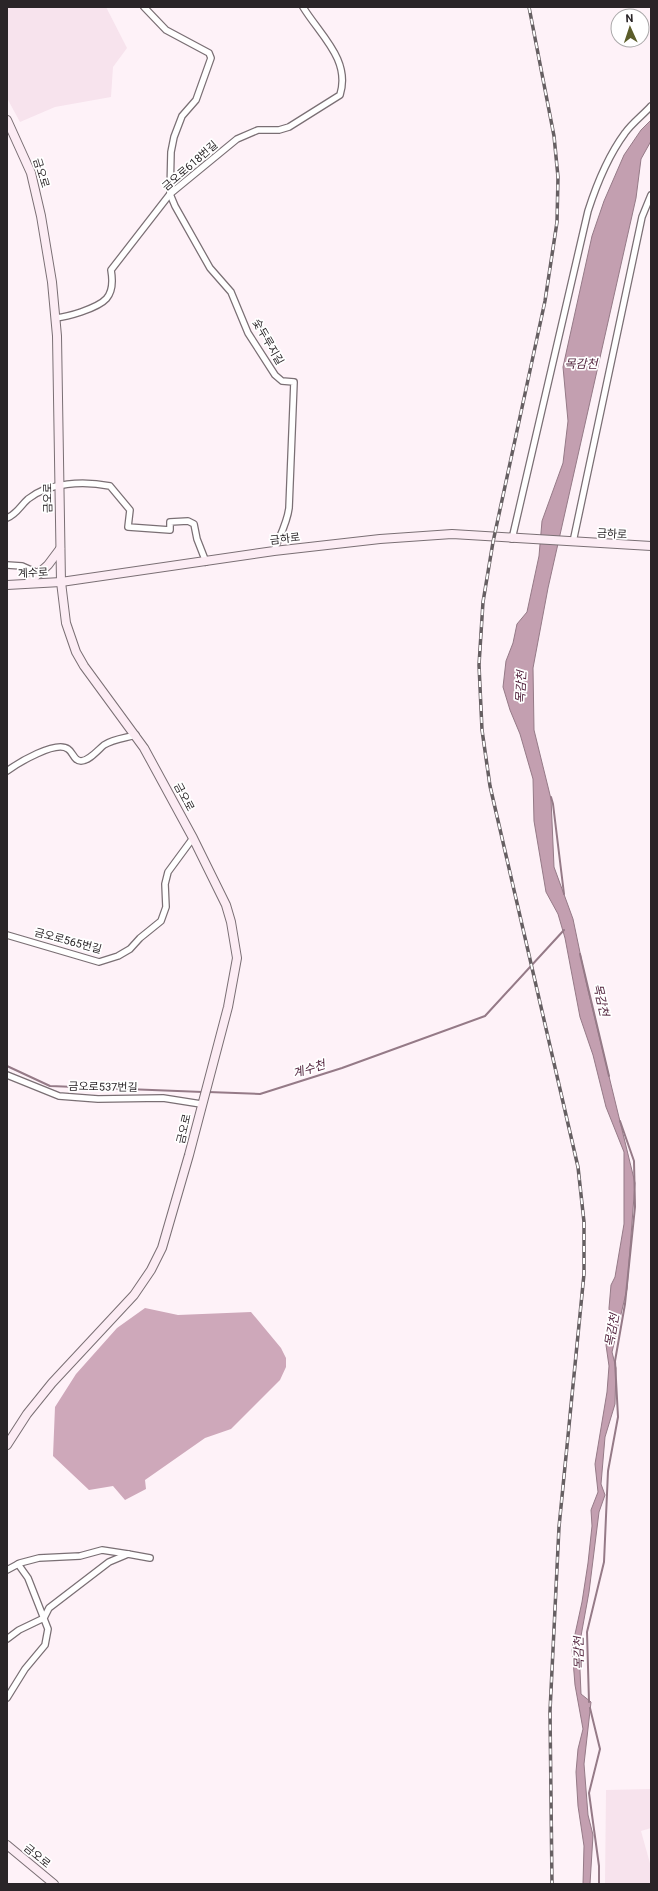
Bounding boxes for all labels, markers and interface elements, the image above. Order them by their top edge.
north arrow [610,8,650,48]
text: N [625,12,634,25]
street label: 금오로618번길 [160,138,220,194]
street label: 금오로 [30,157,52,189]
street label: 숯두루지길 [250,317,286,367]
water label: 목감천 [564,357,600,371]
street label: 금오로 [41,483,55,513]
street label: 금하로 [596,527,628,541]
street label: 금하로 [269,531,301,547]
street label: 계수로 [17,566,49,580]
water label: 목감천 [513,668,529,704]
street label: 금오로 [171,781,197,813]
street label: 금오로565번길 [33,926,103,956]
water label: 목감천 [590,982,612,1020]
water label: 계수천 [291,1057,329,1081]
street label: 금오로537번길 [68,1080,138,1094]
street label: 금오로 [174,1113,194,1145]
water label: 목감천 [602,1311,622,1348]
water label: 목감천 [572,1634,586,1670]
street label: 금오로 [21,1841,53,1871]

